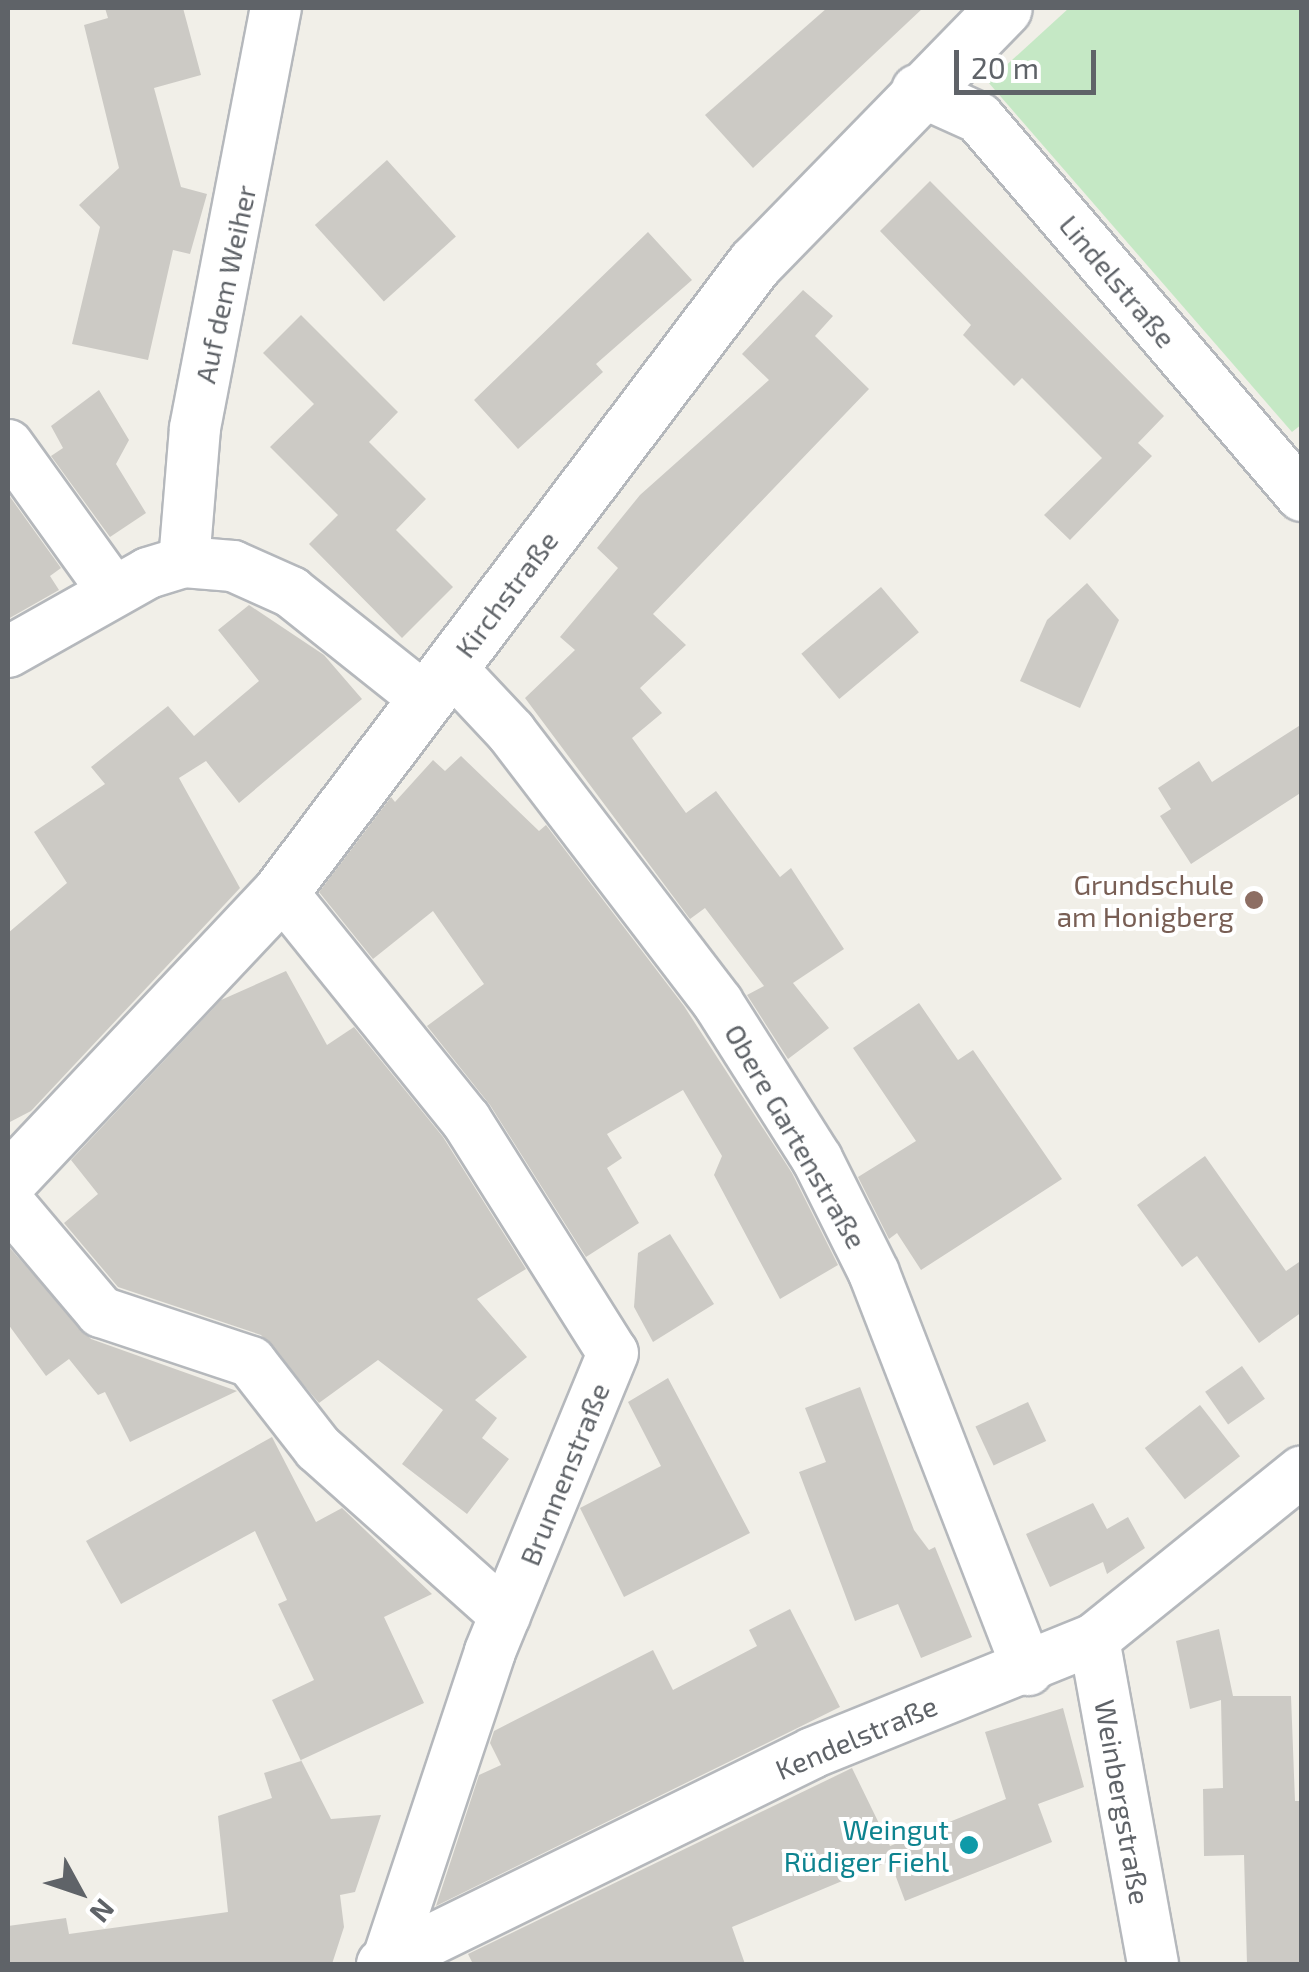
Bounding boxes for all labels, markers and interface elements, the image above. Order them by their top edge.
scale bar [959,30,1102,92]
text: 20 m [971,49,1039,85]
street label: Auf dem Weiher [187,181,263,387]
street label: Lindelstraße [1053,208,1183,354]
street label: Kirchstraße [448,524,564,664]
place label: Grundschule am Honigberg [1057,867,1234,933]
marker: Grundschule am Honigberg [1243,889,1265,911]
street label: Obere Gartenstraße [718,1018,874,1254]
street label: Brunnenstraße [512,1378,616,1570]
street label: Kendelstraße [770,1688,942,1786]
street label: Weinbergstraße [1088,1697,1158,1907]
place label: Weingut Rüdiger Fiehl [783,1812,949,1878]
marker: Weingut Rüdiger Fiehl [958,1834,980,1856]
north arrow [30,1842,130,1942]
text: N [83,1893,123,1930]

